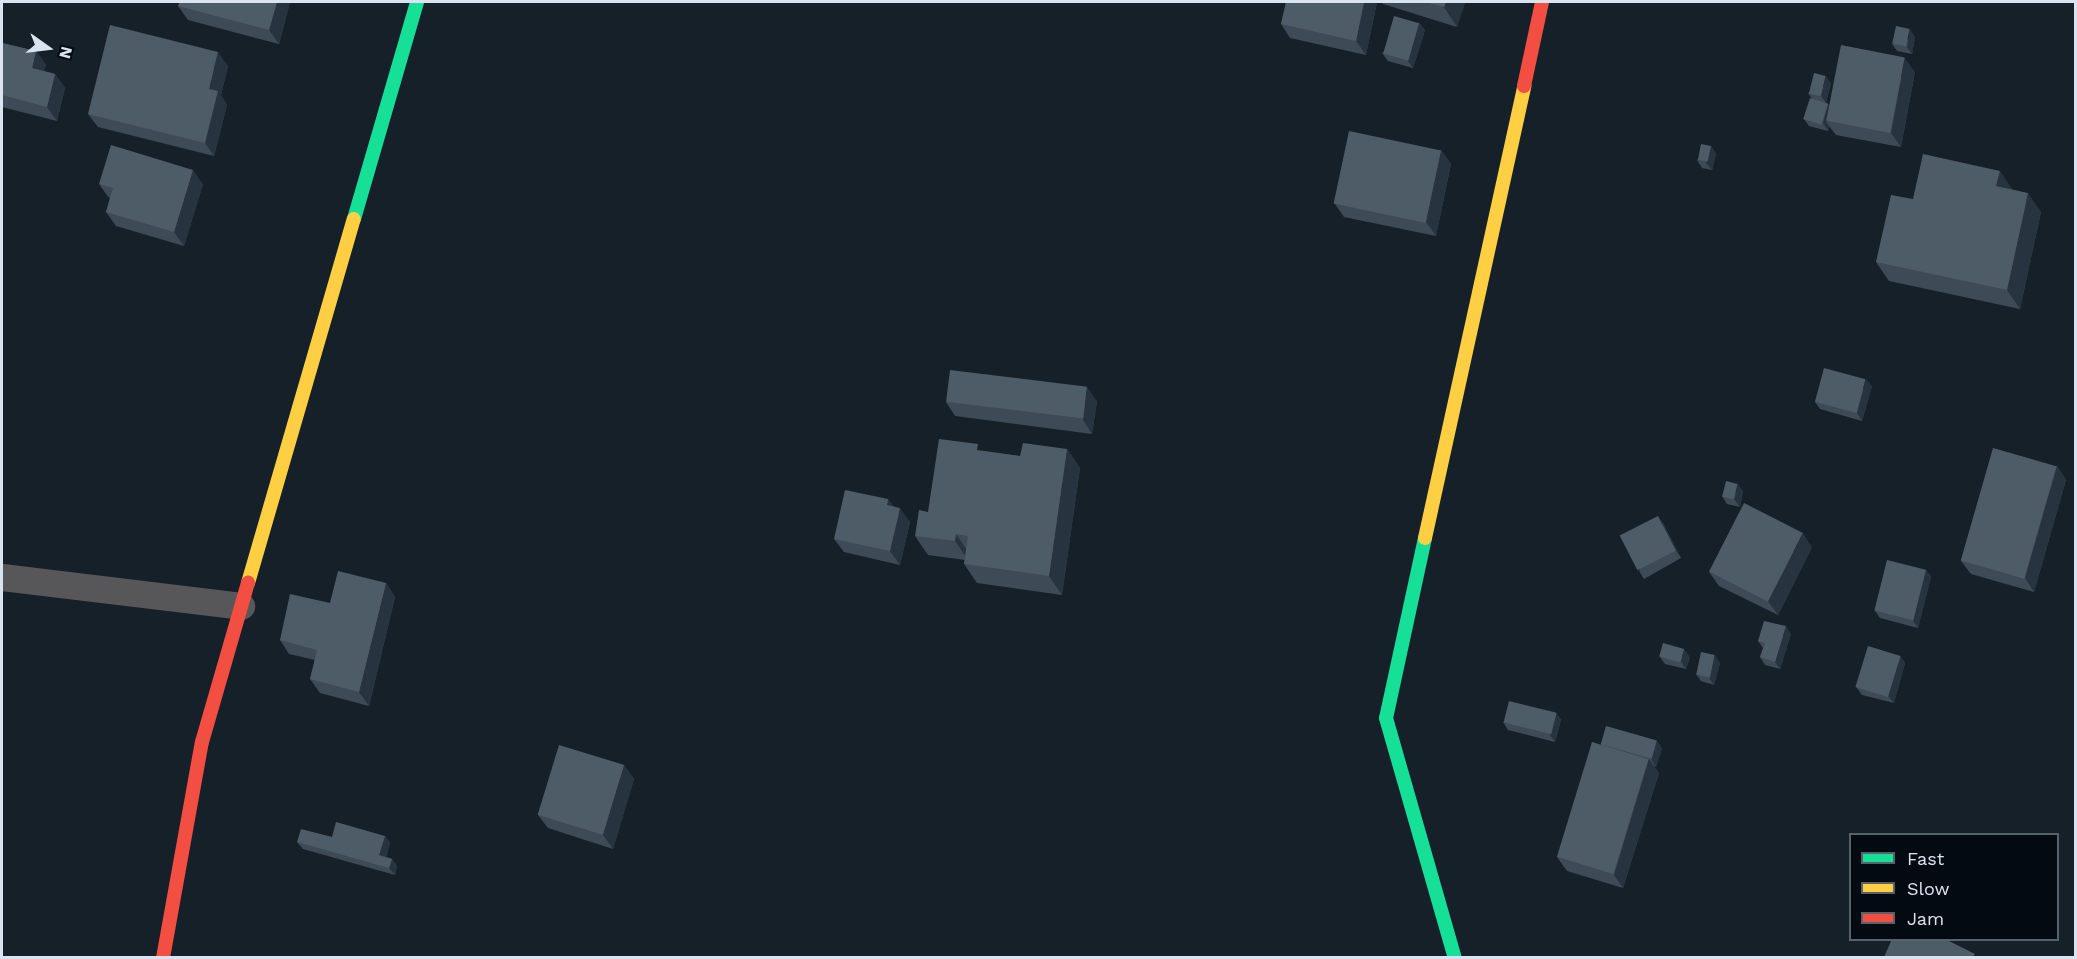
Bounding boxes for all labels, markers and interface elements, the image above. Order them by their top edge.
north arrow [18,18,78,78]
text: N [55,44,77,61]
legend [1849,833,2059,941]
text: Fast [1907,848,1944,869]
text: Slow [1907,878,1950,899]
text: Jam [1907,908,1944,929]

